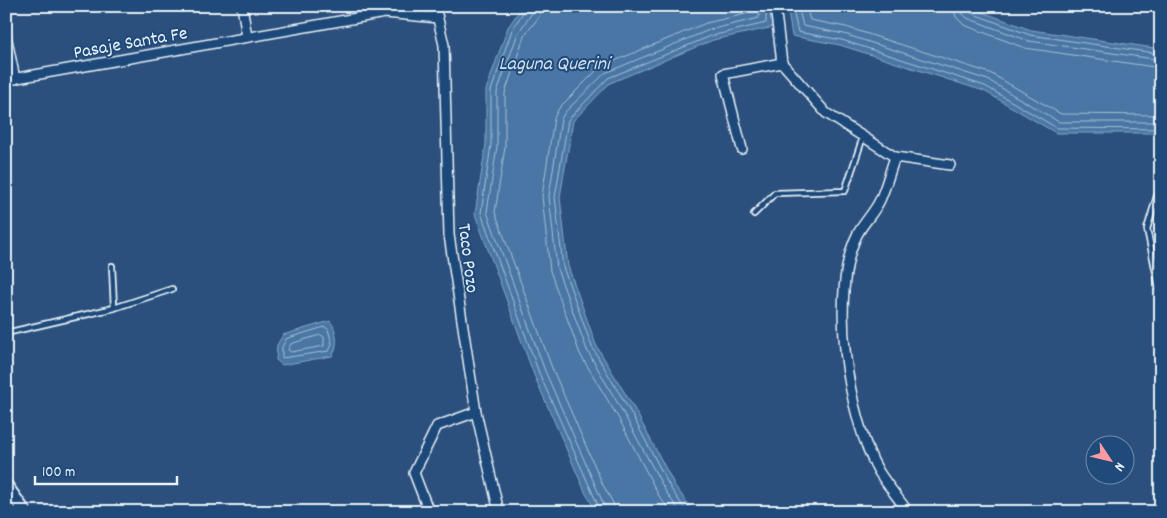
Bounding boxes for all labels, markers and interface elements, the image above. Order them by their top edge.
street label: Pasaje Santa Fe [71,21,190,68]
water label: Laguna Querini [498,51,613,79]
street label: Taco Pozo [449,222,484,295]
north arrow [1084,436,1134,486]
scale bar [35,453,178,485]
text: N [1109,458,1129,475]
text: 100 m [42,462,75,484]

